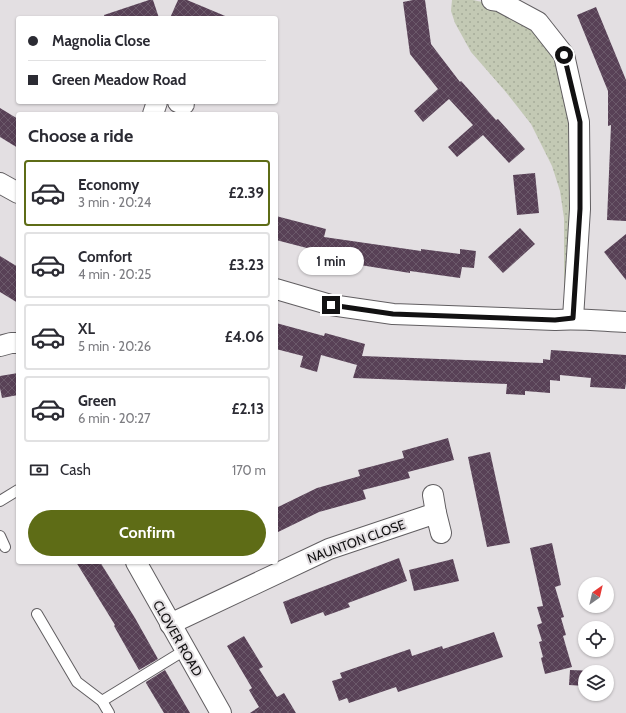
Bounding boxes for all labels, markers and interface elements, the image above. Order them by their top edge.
text: Magnolia Close [52,32,150,50]
route start [555,46,573,64]
text: Green Meadow Road [52,71,186,89]
text: Choose a ride [28,125,133,147]
icon: car [30,175,66,211]
text: Economy [78,176,139,194]
text: £2.39 [228,184,264,202]
text: 3 min · 20:24 [78,194,151,210]
icon: car [30,247,66,283]
callout: 1 min [298,247,364,275]
text: Comfort [78,248,132,266]
text: 1 min [316,253,346,269]
text: £3.23 [229,256,264,274]
text: 4 min · 20:25 [78,266,151,282]
route end [322,296,340,314]
icon: car [30,319,66,355]
text: XL [78,320,95,338]
text: £4.06 [225,328,264,346]
text: 5 min · 20:26 [78,338,151,354]
icon: car [30,391,66,427]
text: Green [78,392,116,410]
text: £2.13 [232,400,264,418]
text: 6 min · 20:27 [78,410,151,426]
icon: cash [28,459,50,481]
text: Cash [60,461,91,479]
text: 170 m [232,462,266,478]
button: Confirm [28,510,266,556]
street label: NAUNTON CLOSE [305,516,407,566]
north arrow [578,577,614,613]
map controls [578,577,614,701]
street label: CLOVER ROAD [150,597,206,679]
button: locate [578,621,614,657]
button: layers [578,665,614,701]

